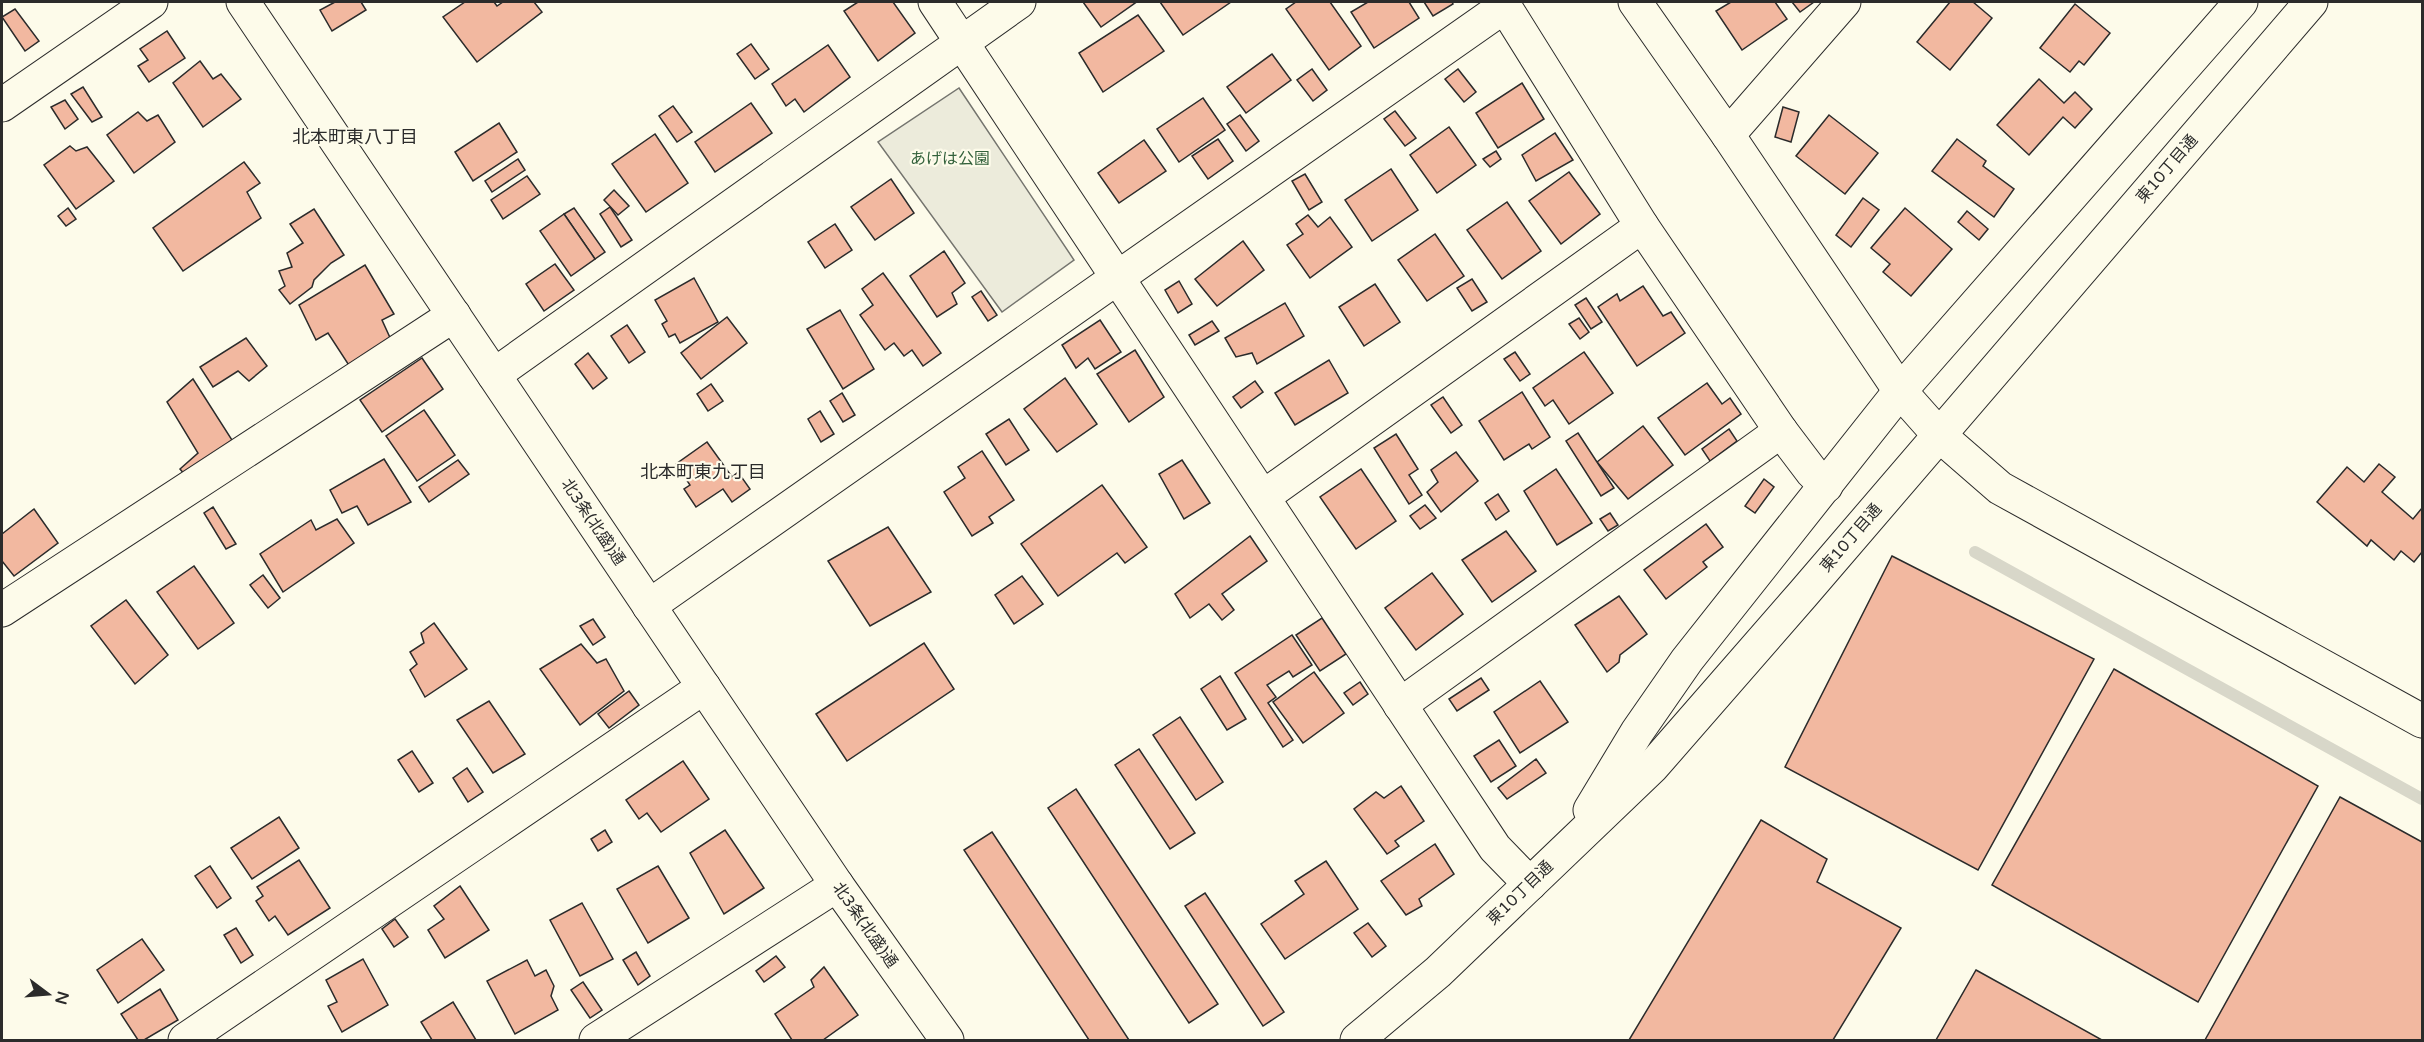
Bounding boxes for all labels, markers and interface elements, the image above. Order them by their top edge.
district label: 北本町東八丁目 [292,126,418,148]
street label: 東10丁目通 [2132,131,2202,207]
park label: あげは公園 [910,149,990,169]
district label: 北本町東九丁目 [640,461,766,483]
street label: 北3条(北盛)通 [557,475,629,569]
street label: 東10丁目通 [1816,500,1886,576]
street label: 東10丁目通 [1483,857,1557,929]
street label: 北3条(北盛)通 [828,878,902,972]
north arrow [18,964,78,1024]
text: N [50,989,73,1007]

